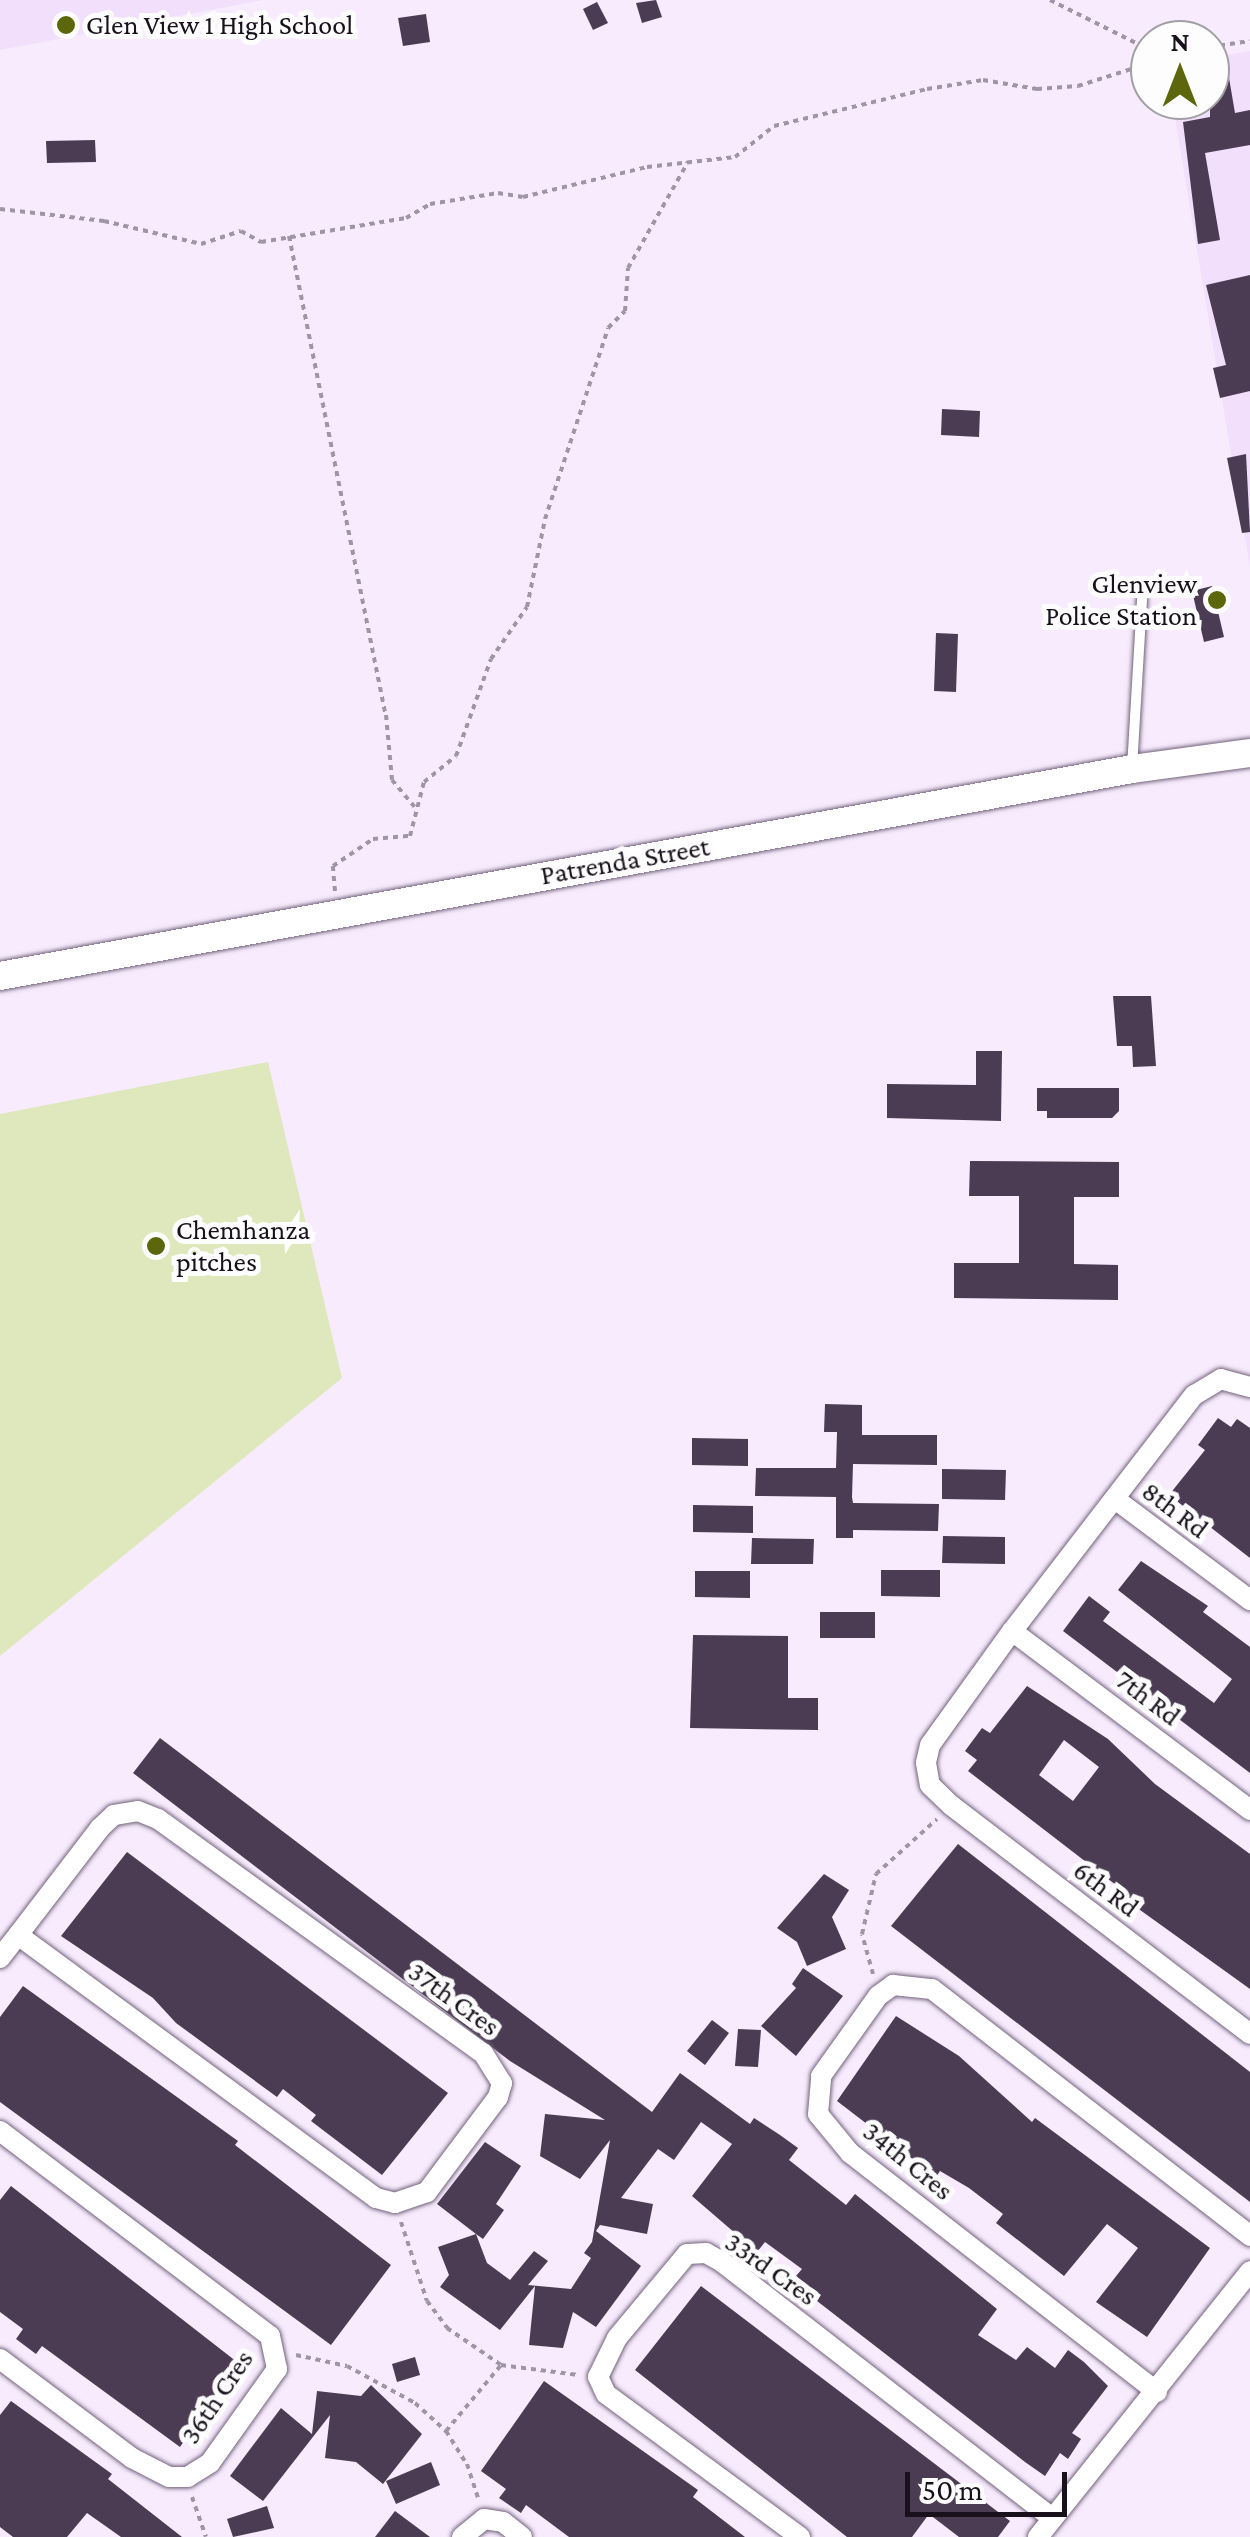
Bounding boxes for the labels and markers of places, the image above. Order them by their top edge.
place label: Glen View 1 High School [86,8,353,42]
marker: Glen View 1 High School [55,14,77,36]
place label: Glenview Police Station [1045,567,1197,633]
marker: Glenview Police Station [1206,589,1228,611]
place label: Chemhanza pitches [176,1213,310,1279]
marker: Chemhanza pitches [145,1235,167,1257]

